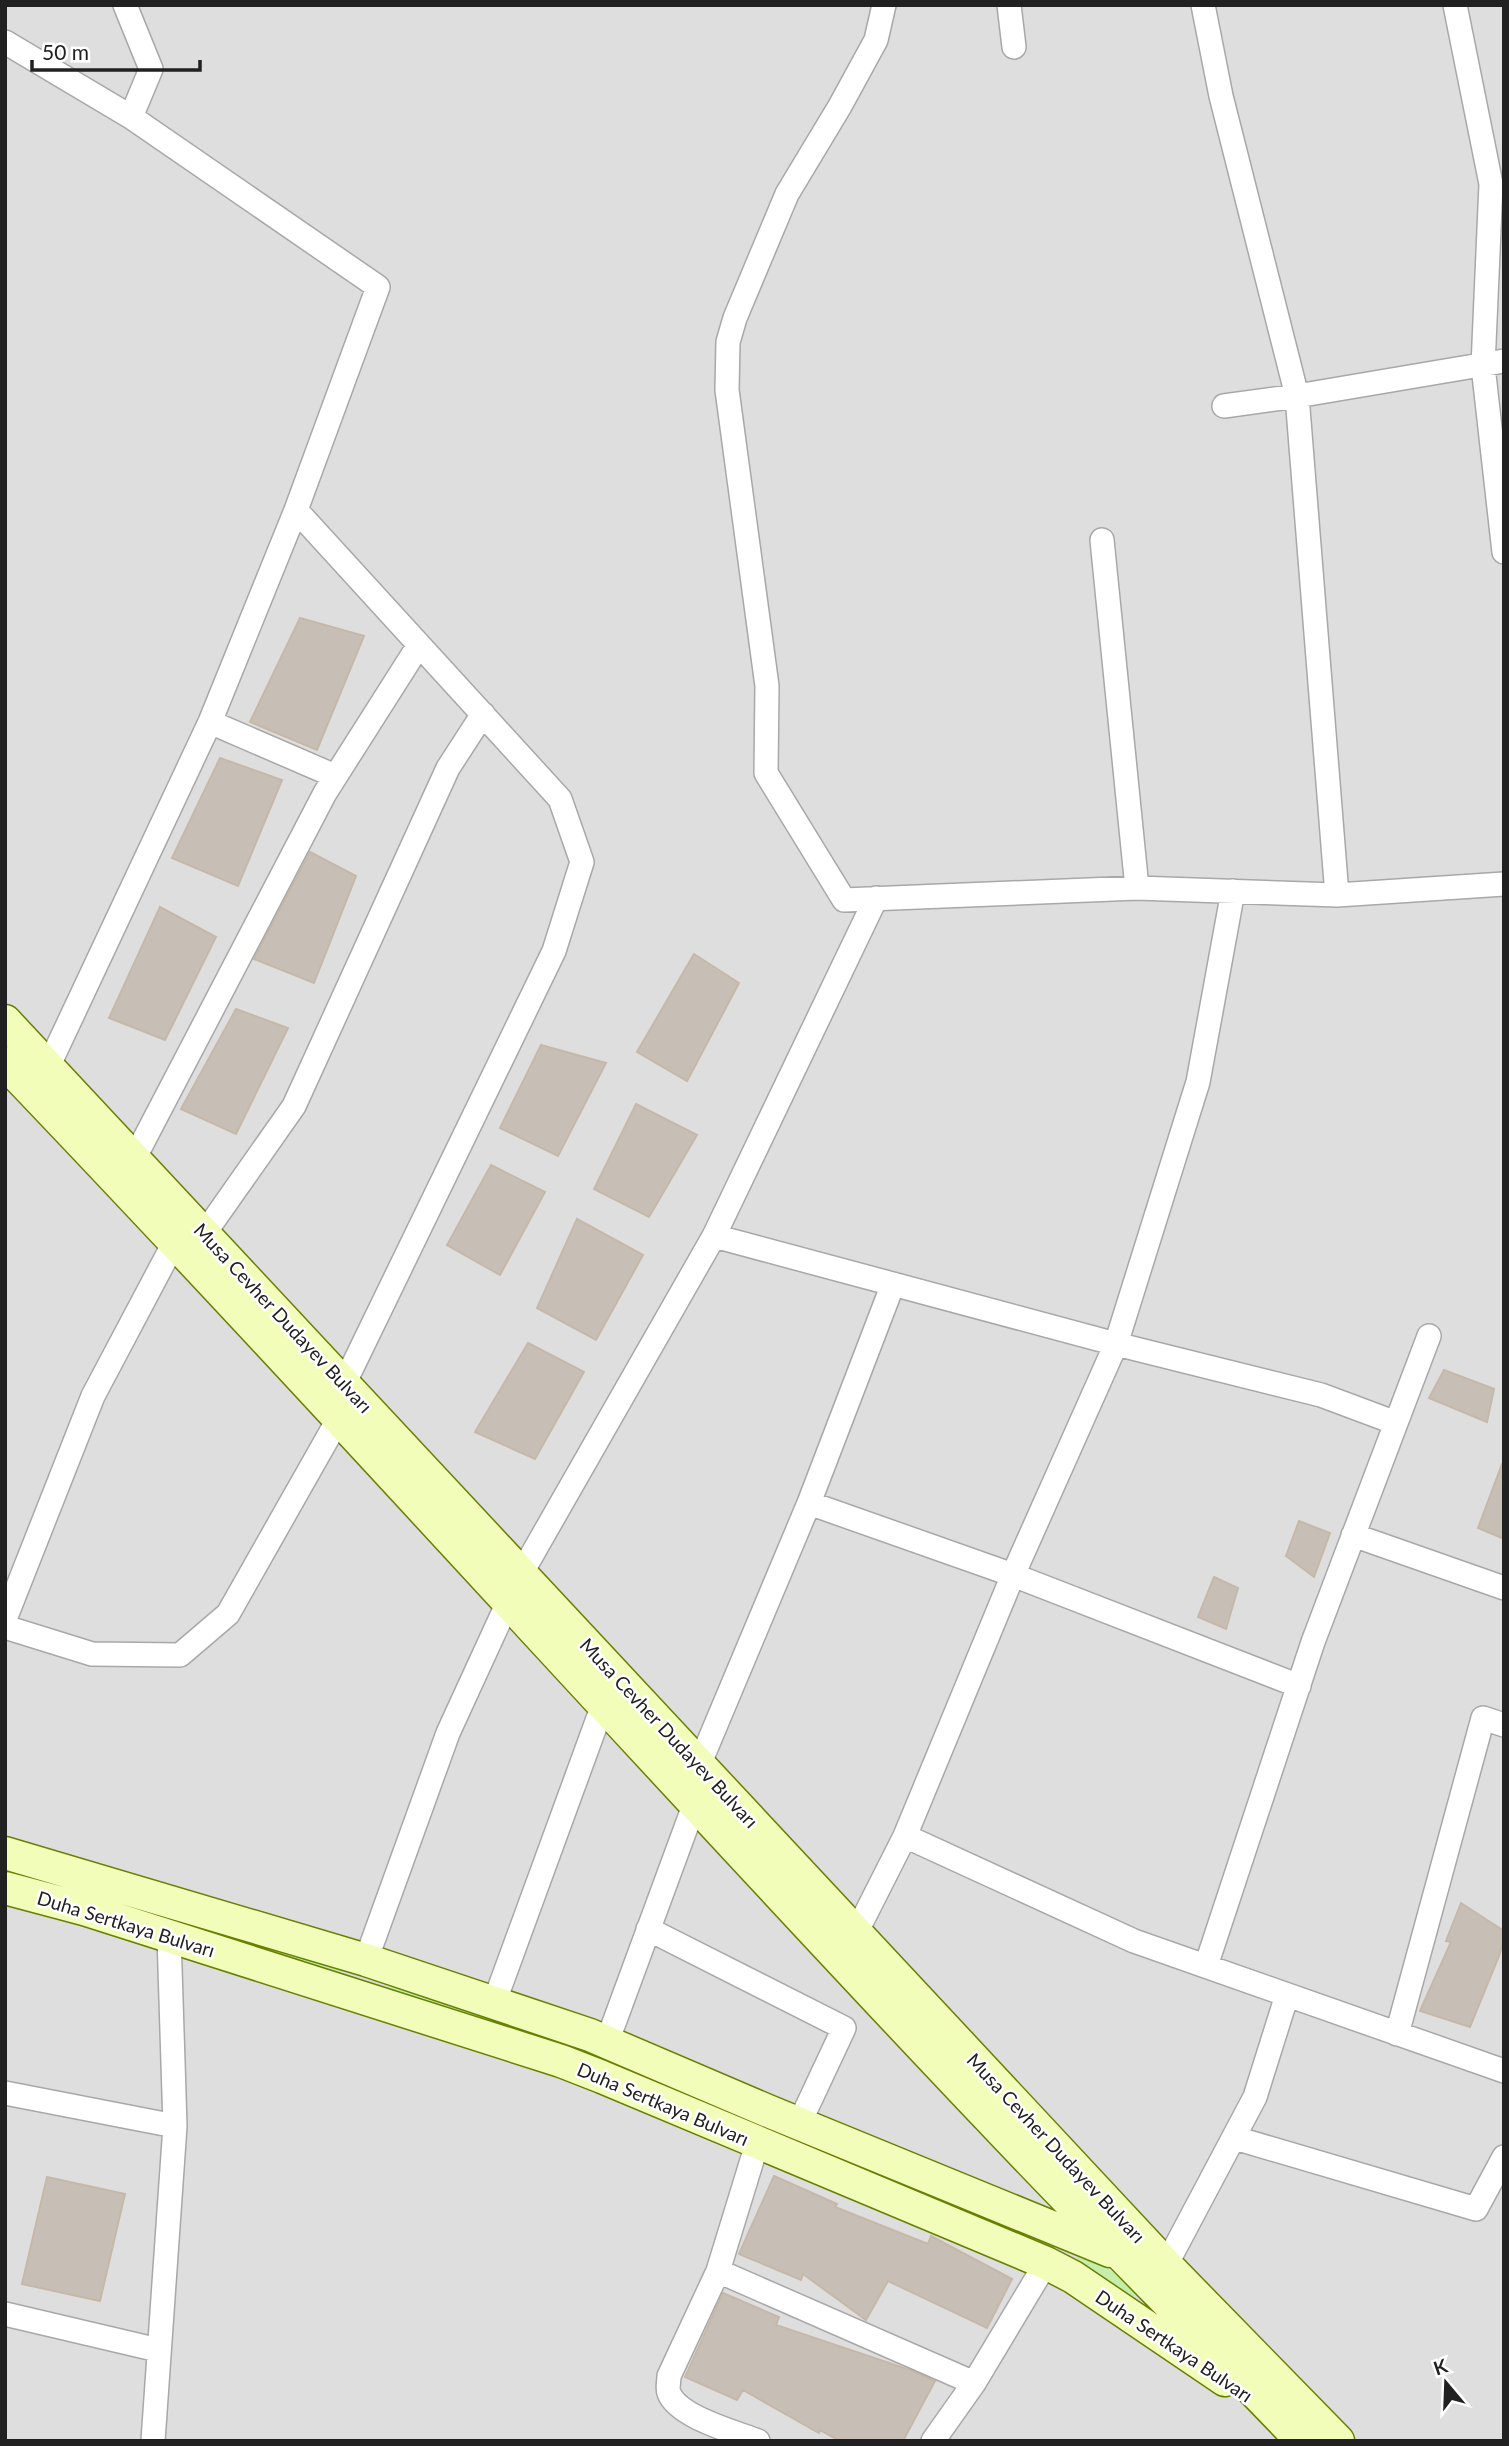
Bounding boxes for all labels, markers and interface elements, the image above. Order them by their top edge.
scale bar [32,28,200,72]
text: 50 m [42,39,89,64]
street label: Musa Cevher Dudayev Bulvarı [189,1218,377,1417]
street label: Musa Cevher Dudayev Bulvarı [575,1633,763,1832]
street label: Duha Sertkaya Bulvarı [35,1886,218,1961]
street label: Musa Cevher Dudayev Bulvarı [962,2048,1150,2247]
street label: Duha Sertkaya Bulvarı [574,2057,753,2150]
street label: Duha Sertkaya Bulvarı [1091,2285,1257,2407]
north arrow [1411,2348,1481,2418]
text: K [1430,2353,1451,2379]

